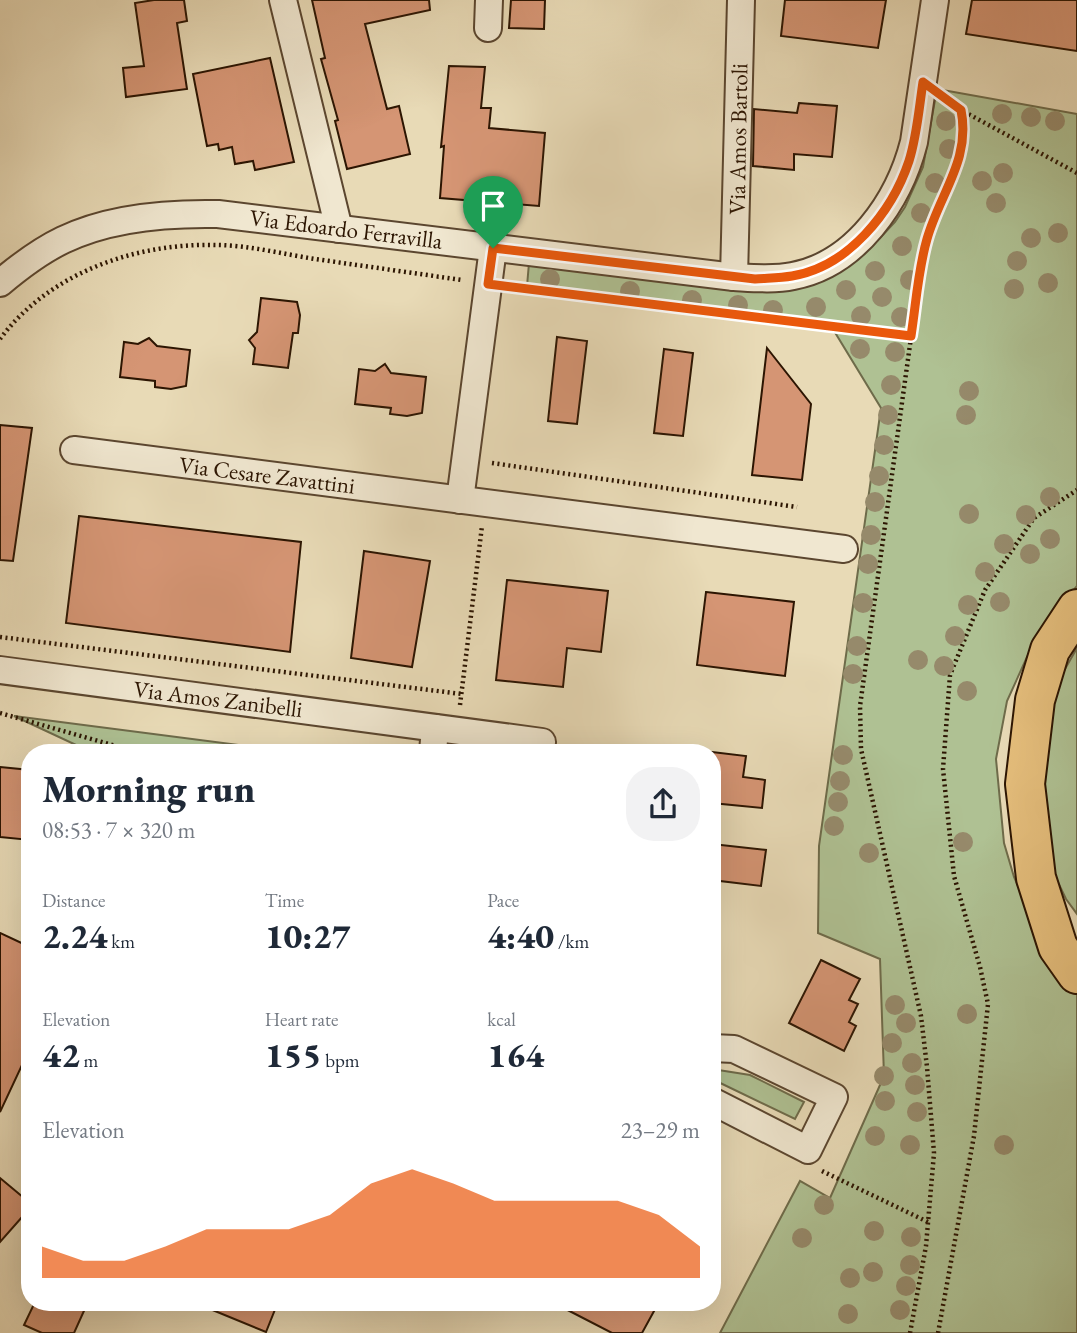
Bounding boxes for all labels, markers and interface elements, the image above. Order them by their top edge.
street label: Via Amos Bartoli [722,63,754,215]
pin [463,176,523,248]
icon: arrive [474,187,512,225]
street label: Via Edoardo Ferravilla [248,202,445,256]
street label: Via Cesare Zavattini [177,449,357,501]
street label: Via Amos Zanibelli [132,674,305,724]
text: Morning run [42,764,255,813]
button: share [626,767,700,841]
text: 08:53 · 7 × 320 m [42,815,195,845]
text: Distance [42,888,105,913]
text: Time [265,888,304,913]
text: Pace [487,888,519,913]
text: 2.24 [42,913,108,958]
text: 10:27 [265,913,350,958]
text: 4:40 [487,913,554,958]
text: km [108,929,135,954]
text: /km [554,929,589,954]
text: Elevation [42,1007,110,1032]
text: Heart rate [265,1007,338,1032]
text: kcal [487,1007,516,1032]
text: 42 [42,1032,80,1077]
text: 155 [265,1032,321,1077]
text: 164 [487,1032,544,1077]
text: m [80,1048,98,1073]
text: bpm [321,1048,360,1073]
text: Elevation [42,1115,125,1145]
text: 23–29 m [621,1115,700,1145]

